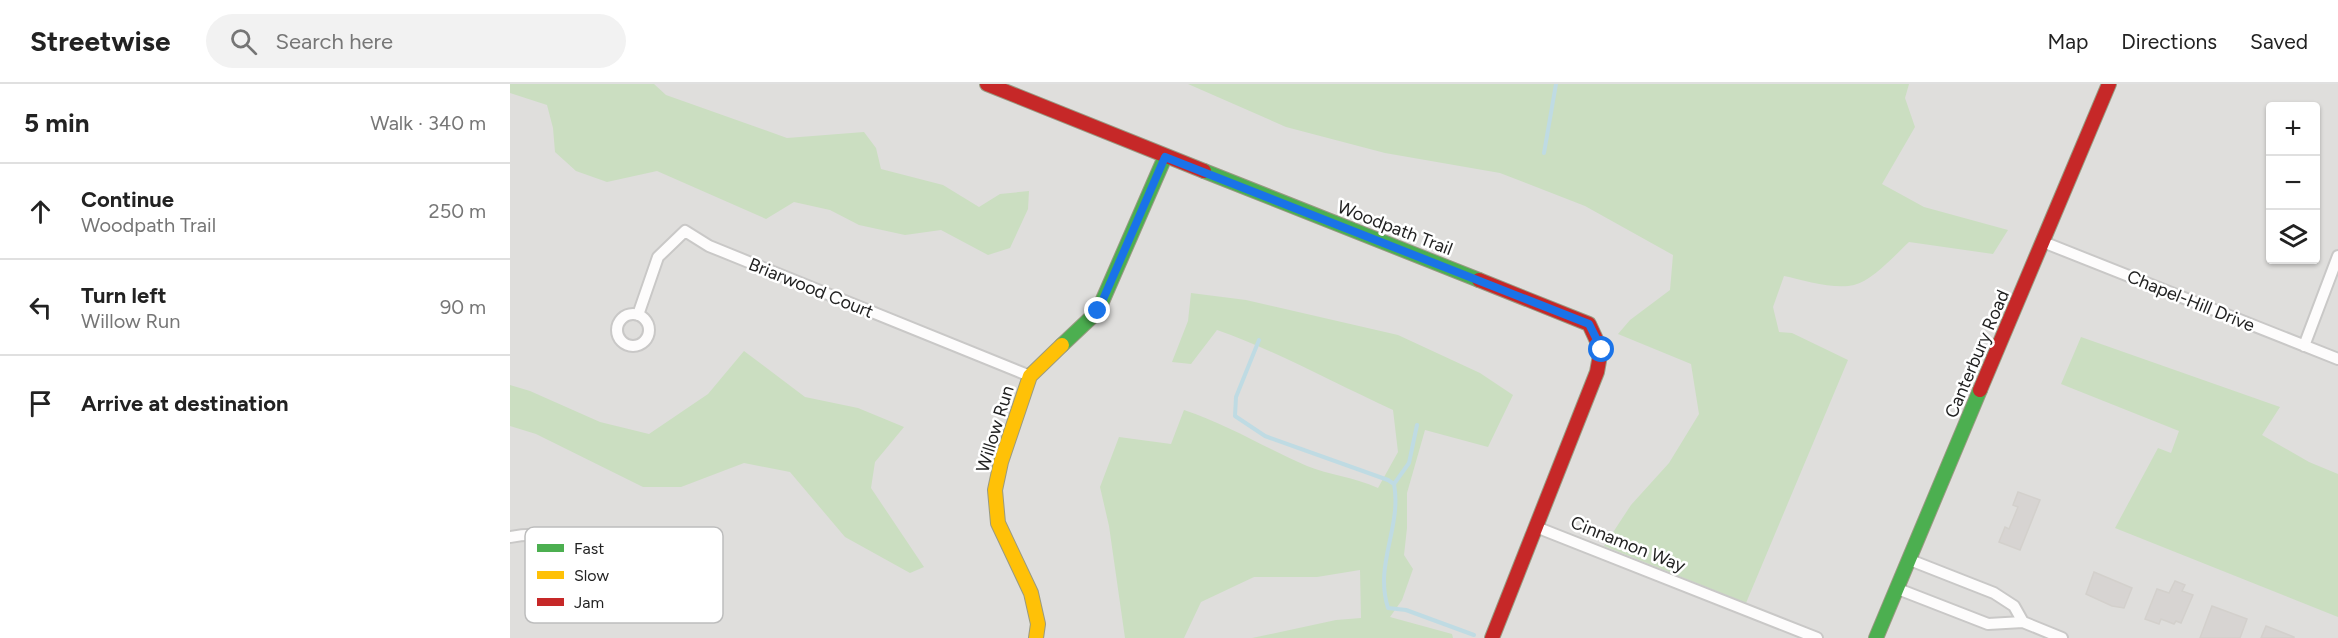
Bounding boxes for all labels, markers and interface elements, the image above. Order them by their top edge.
search box [206,14,626,68]
text: Streetwise [30,24,170,58]
icon: search [227,25,260,58]
text: Search here [275,28,393,55]
text: Map [2047,29,2088,54]
text: Directions [2121,29,2217,54]
text: Saved [2250,29,2308,54]
map controls [2266,102,2320,264]
button: + [2266,102,2320,156]
text: 5 min [24,107,90,139]
text: Walk · 340 m [370,111,486,135]
button: − [2266,156,2320,210]
text: Continue [81,186,174,213]
icon: ahead [24,195,57,228]
street label: Woodpath Trail [1334,196,1456,260]
text: 250 m [429,199,486,223]
button: layers [2266,210,2320,264]
text: Woodpath Trail [81,213,216,237]
street label: Briarwood Court [745,253,877,323]
street label: Chapel-Hill Drive [2124,265,2258,337]
text: Turn left [81,282,167,309]
street label: Canterbury Road [1940,287,2014,421]
icon: left [24,291,57,324]
text: 90 m [440,295,486,319]
route end [1084,297,1110,323]
text: Willow Run [81,309,180,333]
route start [1588,336,1614,362]
street label: Willow Run [971,383,1019,475]
icon: arrive [24,387,57,420]
text: Arrive at destination [81,390,289,417]
street label: Cinnamon Way [1567,511,1689,577]
legend [525,527,723,623]
text: Fast [574,539,604,558]
text: Slow [574,566,609,585]
text: Jam [574,593,604,612]

